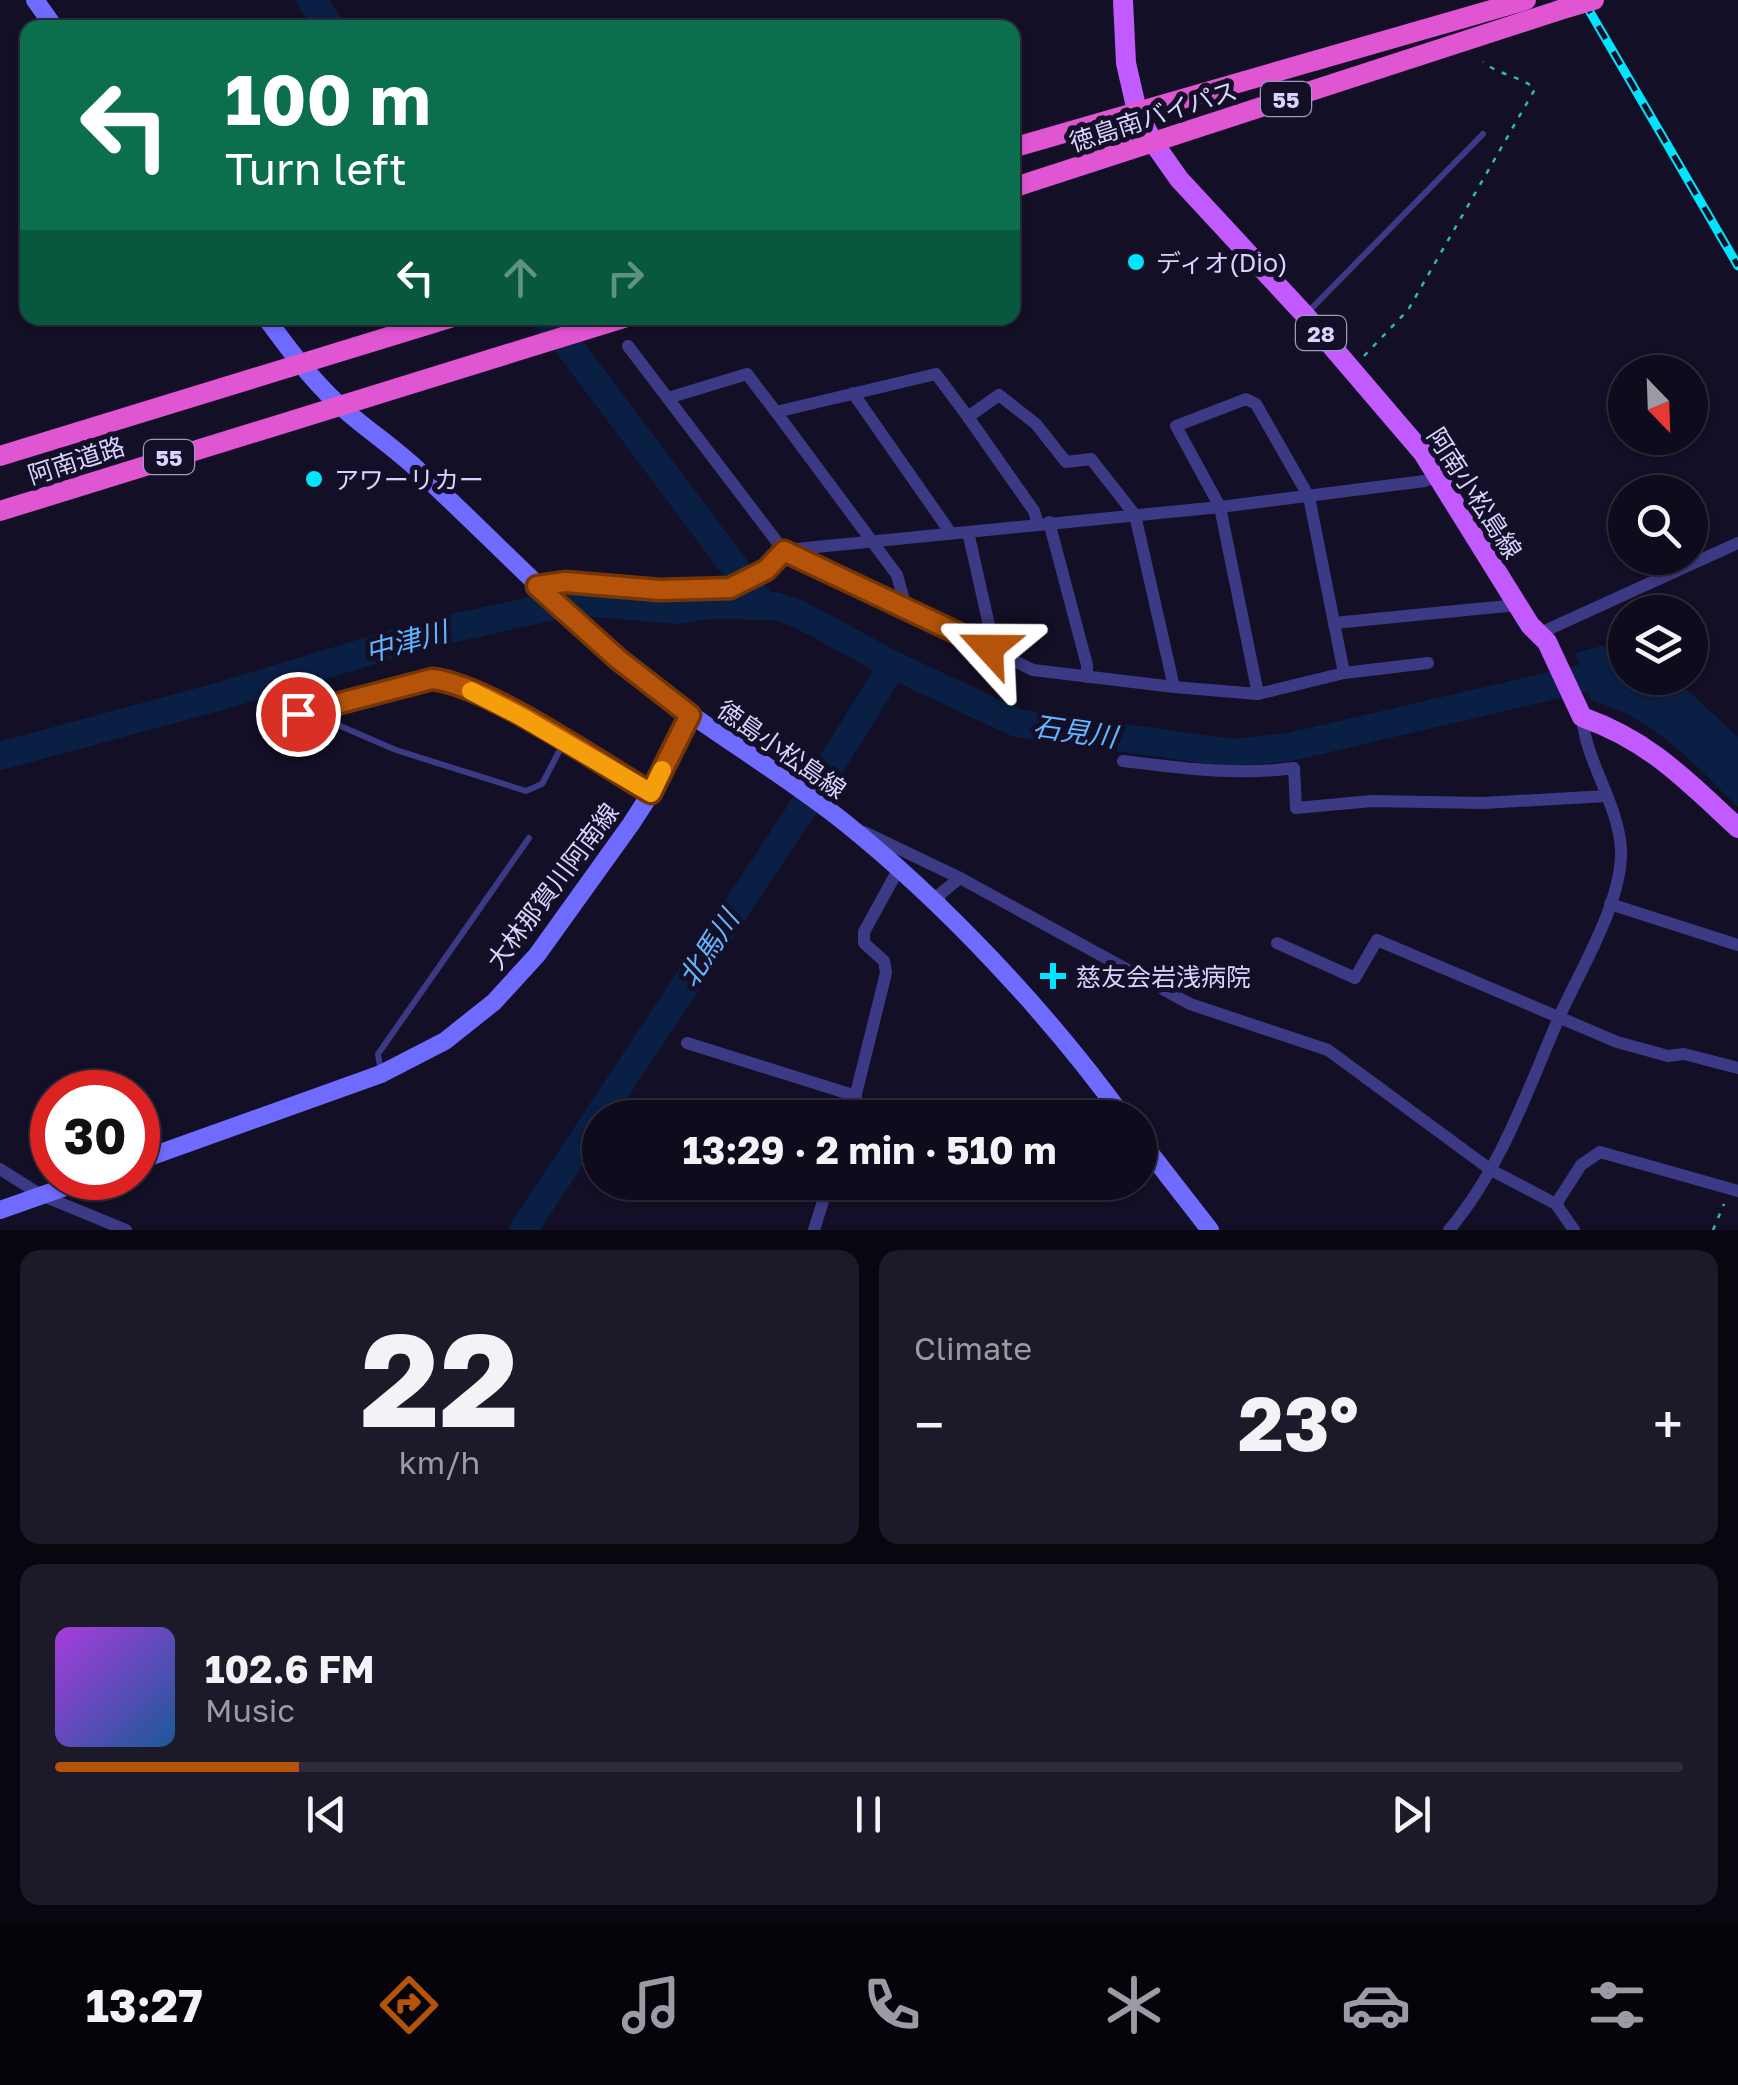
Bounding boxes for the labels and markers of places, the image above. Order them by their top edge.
place label: ディオ(Dio) [1156,247,1287,278]
marker: ディオ(Dio) [1125,251,1147,273]
place label: アワーリカー [334,464,484,495]
marker: アワーリカー [303,468,325,490]
pin [256,672,341,757]
place label: 慈友会岩浅病院 [1076,961,1251,992]
marker: 慈友会岩浅病院 [1040,963,1066,989]

